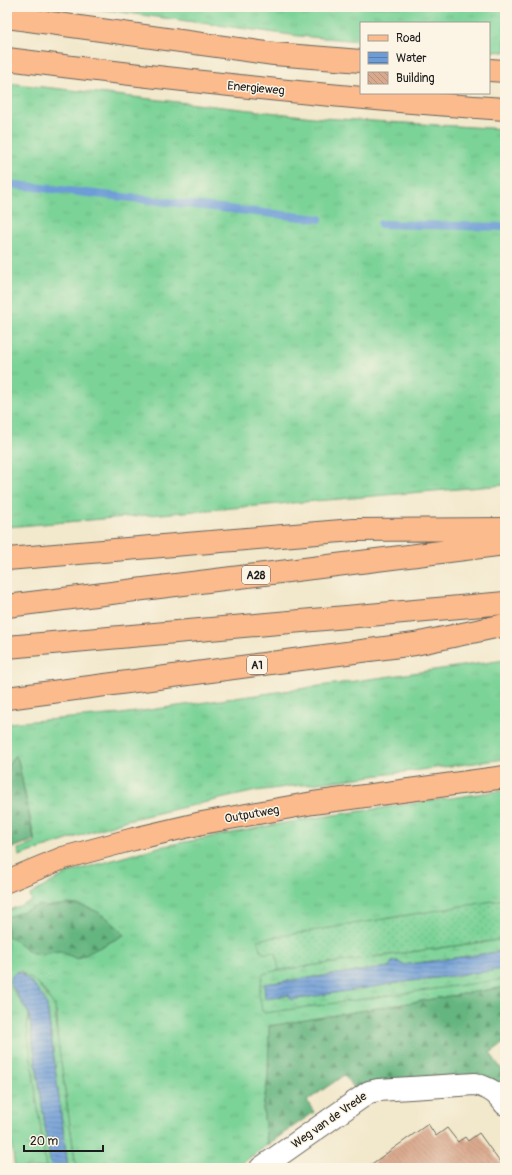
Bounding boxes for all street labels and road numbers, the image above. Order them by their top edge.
street label: Energieweg [227,79,285,98]
road number: A28 [242,566,270,584]
road number: A1 [247,656,267,674]
street label: Outputweg [224,802,281,827]
street label: Weg van de Vrede [289,1089,370,1152]

